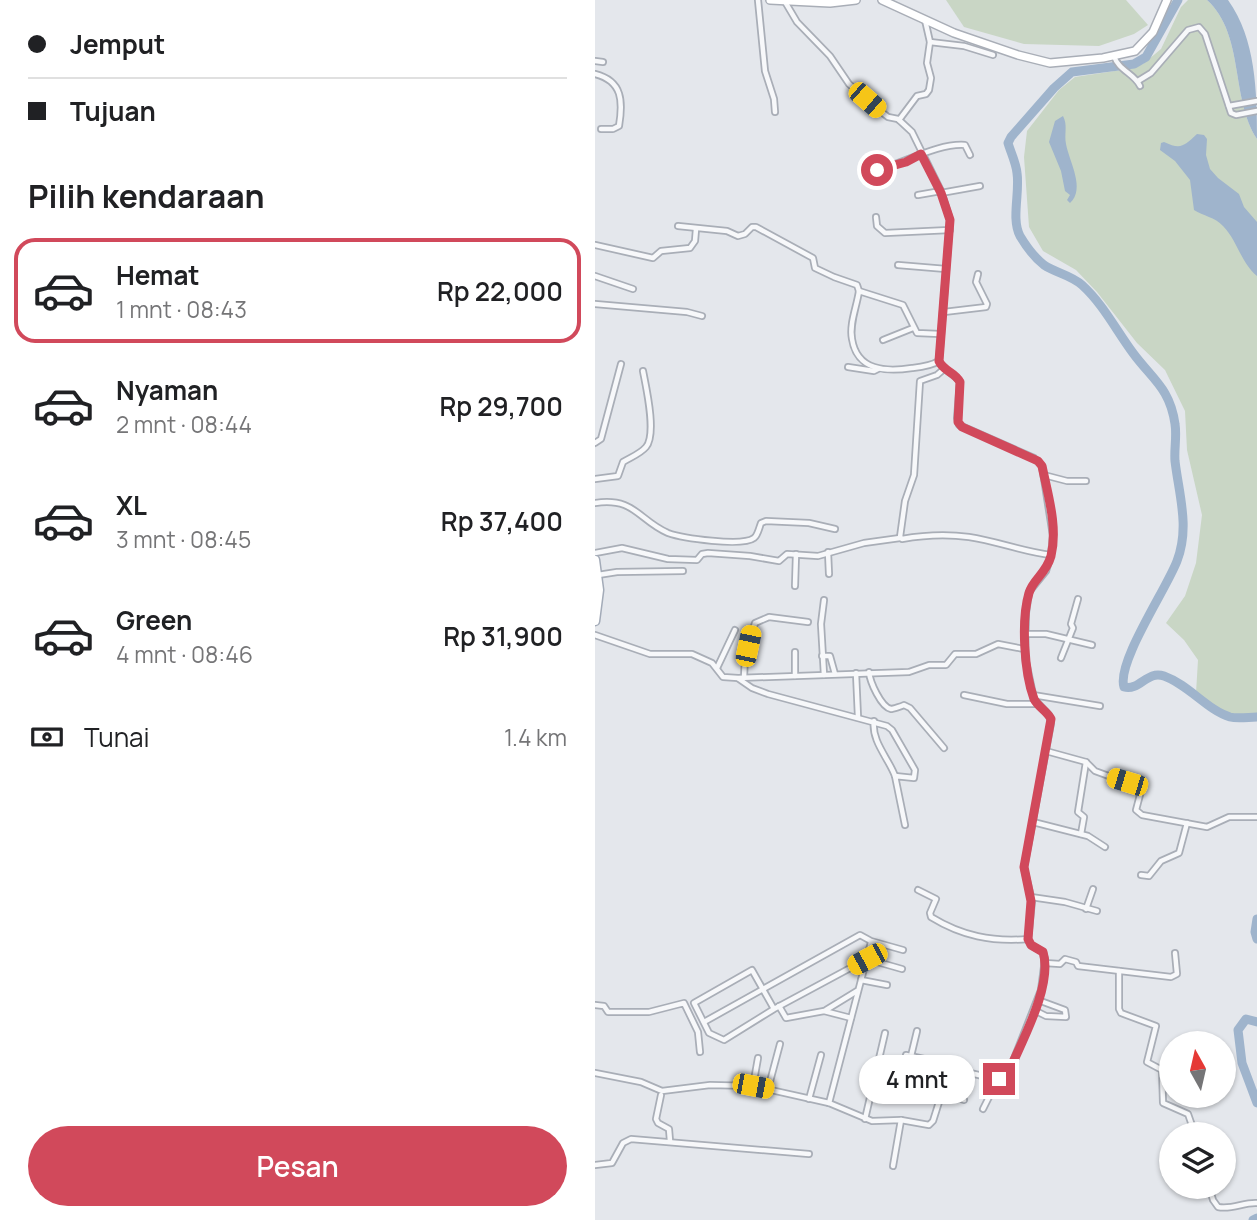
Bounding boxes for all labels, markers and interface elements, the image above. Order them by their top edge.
text: Jemput [70,26,165,62]
car [845,78,890,122]
text: Tujuan [70,93,156,129]
route start [861,154,893,186]
text: Pilih kendaraan [28,174,265,218]
text: Hemat [116,257,200,293]
icon: car [32,259,95,322]
text: Rp 22,000 [437,273,563,309]
text: 1 mnt · 08:43 [116,293,247,325]
text: Nyaman [116,372,218,408]
icon: car [32,374,95,437]
text: Rp 29,700 [439,388,563,424]
text: 2 mnt · 08:44 [116,408,252,440]
text: XL [116,487,147,523]
icon: car [32,489,95,552]
text: Rp 37,400 [441,503,563,539]
text: 3 mnt · 08:45 [116,523,251,555]
text: Green [116,602,192,638]
icon: car [32,604,95,667]
text: Rp 31,900 [443,618,563,654]
car [734,623,763,669]
text: 4 mnt · 08:46 [116,638,253,670]
icon: cash [28,718,66,756]
text: Tunai [84,719,150,755]
text: 1.4 km [504,721,567,753]
car [1104,766,1151,798]
car [844,940,891,978]
north arrow [1159,1031,1235,1108]
map controls [1159,1031,1236,1199]
callout: 4 mnt [859,1054,975,1104]
text: 4 mnt [886,1063,948,1095]
route end [983,1063,1015,1095]
car [731,1072,776,1100]
button: layers [1159,1122,1236,1199]
button: Pesan [28,1126,567,1206]

